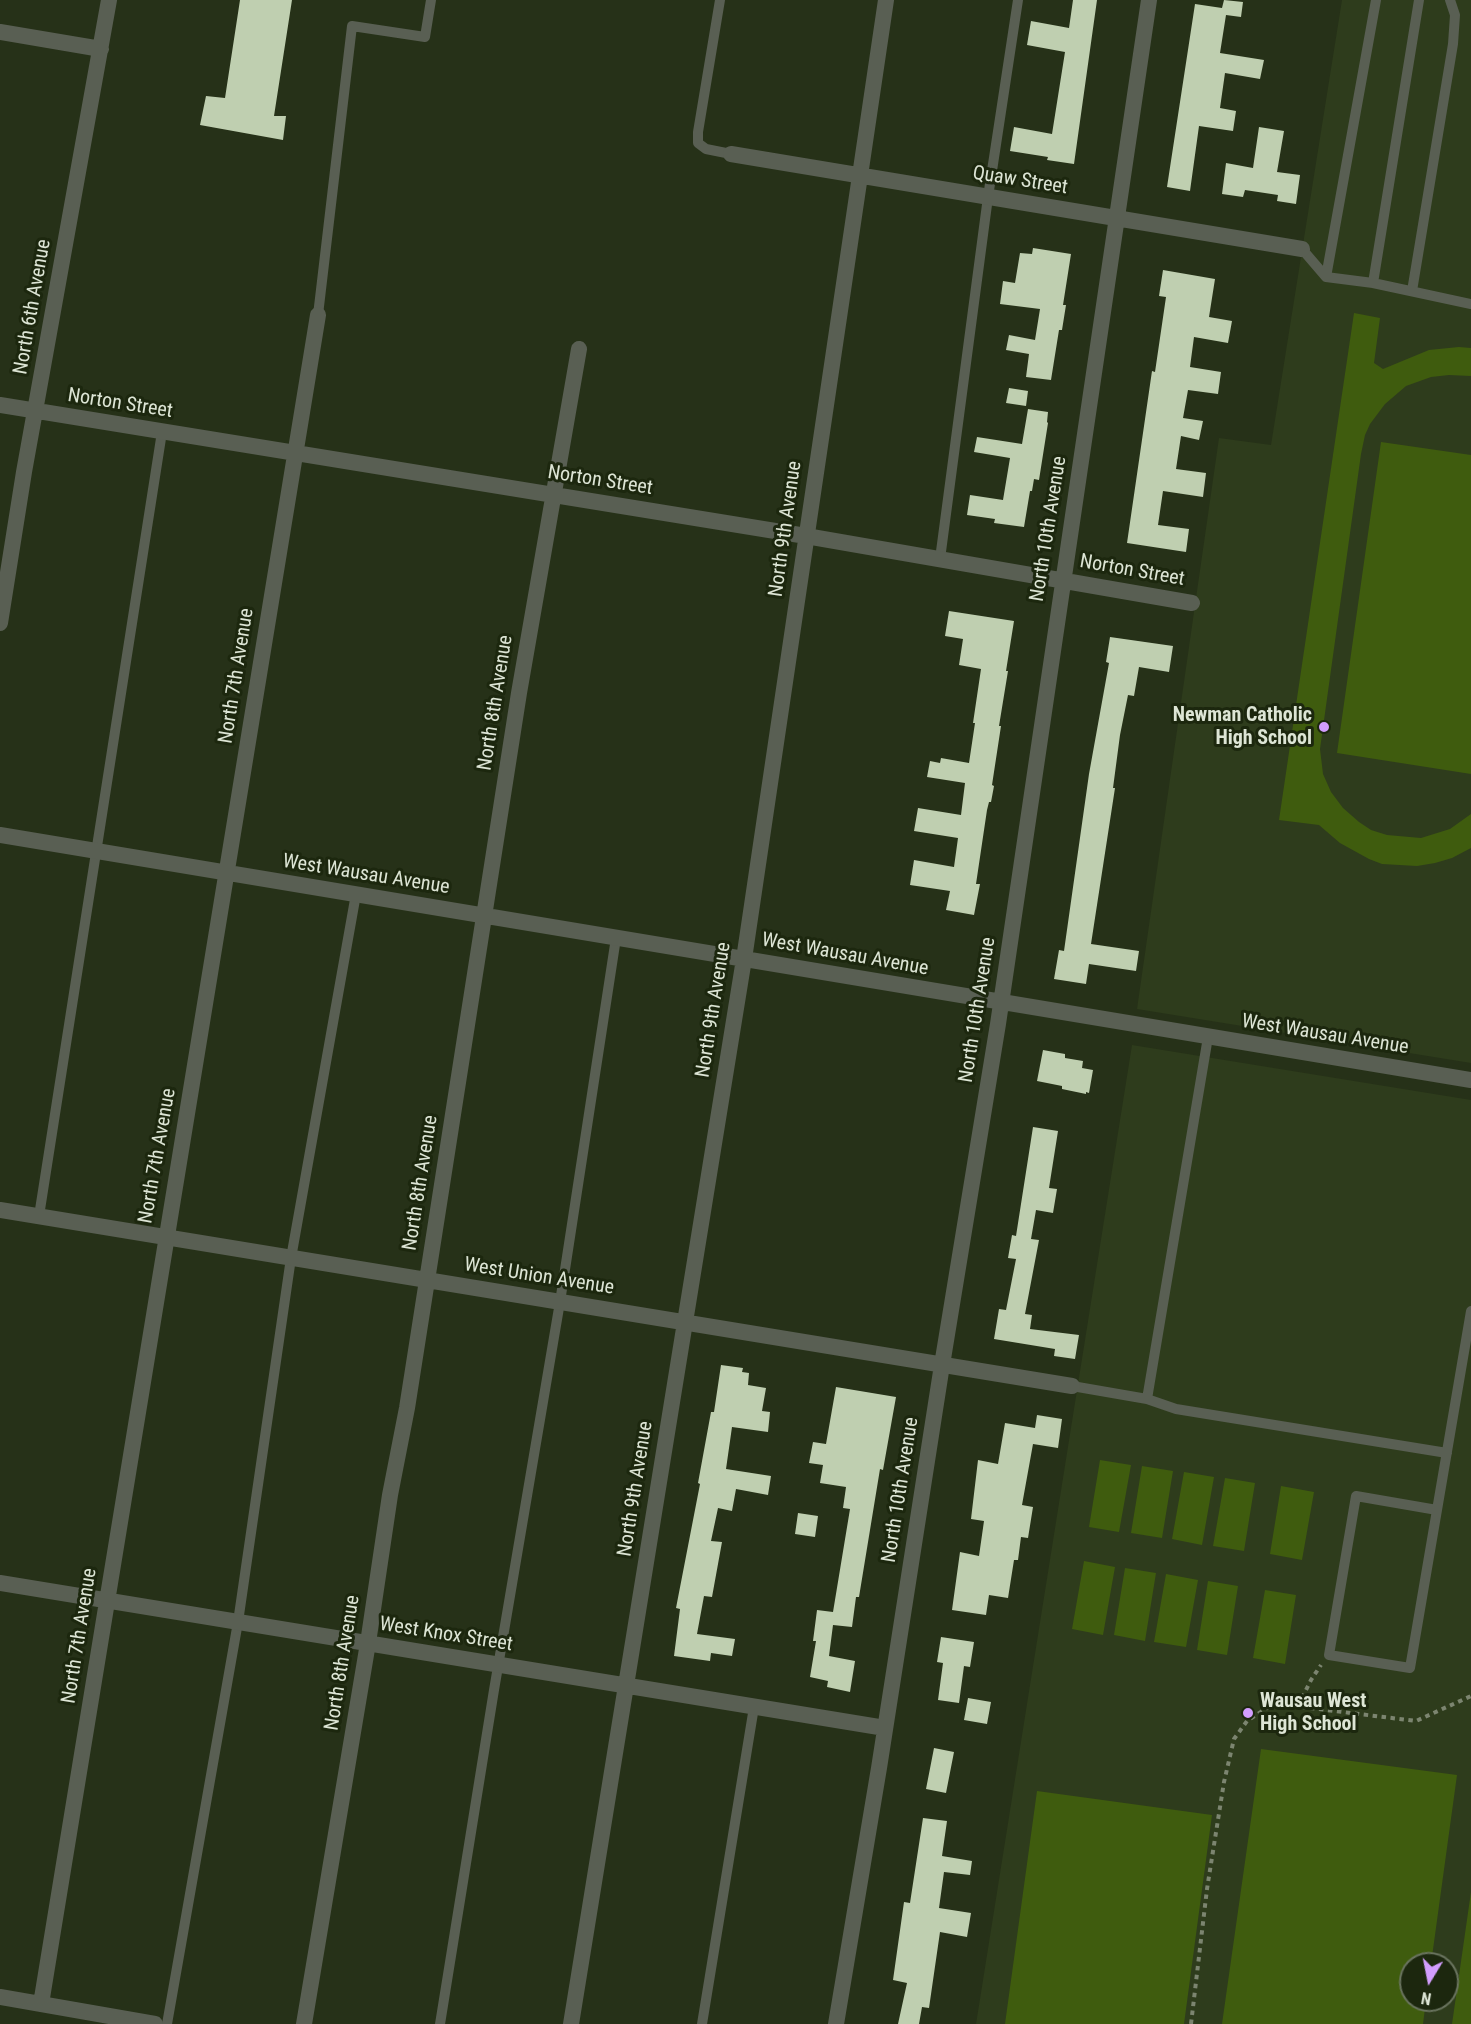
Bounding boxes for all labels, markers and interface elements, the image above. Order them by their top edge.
street label: Quaw Street [971,162,1069,200]
street label: North 6th Avenue [9,238,57,376]
street label: Norton Street [66,384,174,424]
street label: North 10th Avenue [1026,455,1072,603]
street label: North 9th Avenue [765,460,807,598]
street label: Norton Street [546,461,654,501]
street label: Norton Street [1078,550,1186,592]
street label: North 7th Avenue [214,607,260,745]
street label: North 8th Avenue [473,634,519,772]
place label: Newman Catholic High School [1173,704,1312,751]
marker: Newman Catholic High School [1317,720,1331,734]
street label: West Wausau Avenue [281,850,451,900]
street label: West Wausau Avenue [760,929,930,981]
street label: North 10th Avenue [955,936,1001,1084]
street label: North 9th Avenue [691,941,737,1079]
street label: West Wausau Avenue [1240,1010,1410,1060]
street label: North 7th Avenue [134,1087,182,1225]
street label: North 8th Avenue [398,1114,444,1252]
street label: West Union Avenue [462,1253,616,1301]
street label: North 10th Avenue [878,1416,924,1564]
street label: North 9th Avenue [613,1420,659,1558]
street label: North 7th Avenue [57,1567,103,1705]
street label: North 8th Avenue [320,1594,366,1732]
street label: West Knox Street [378,1613,514,1657]
place label: Wausau West High School [1260,1690,1366,1737]
marker: Wausau West High School [1241,1706,1255,1720]
north arrow [1399,1952,1459,2012]
text: N [1420,1988,1433,2008]

